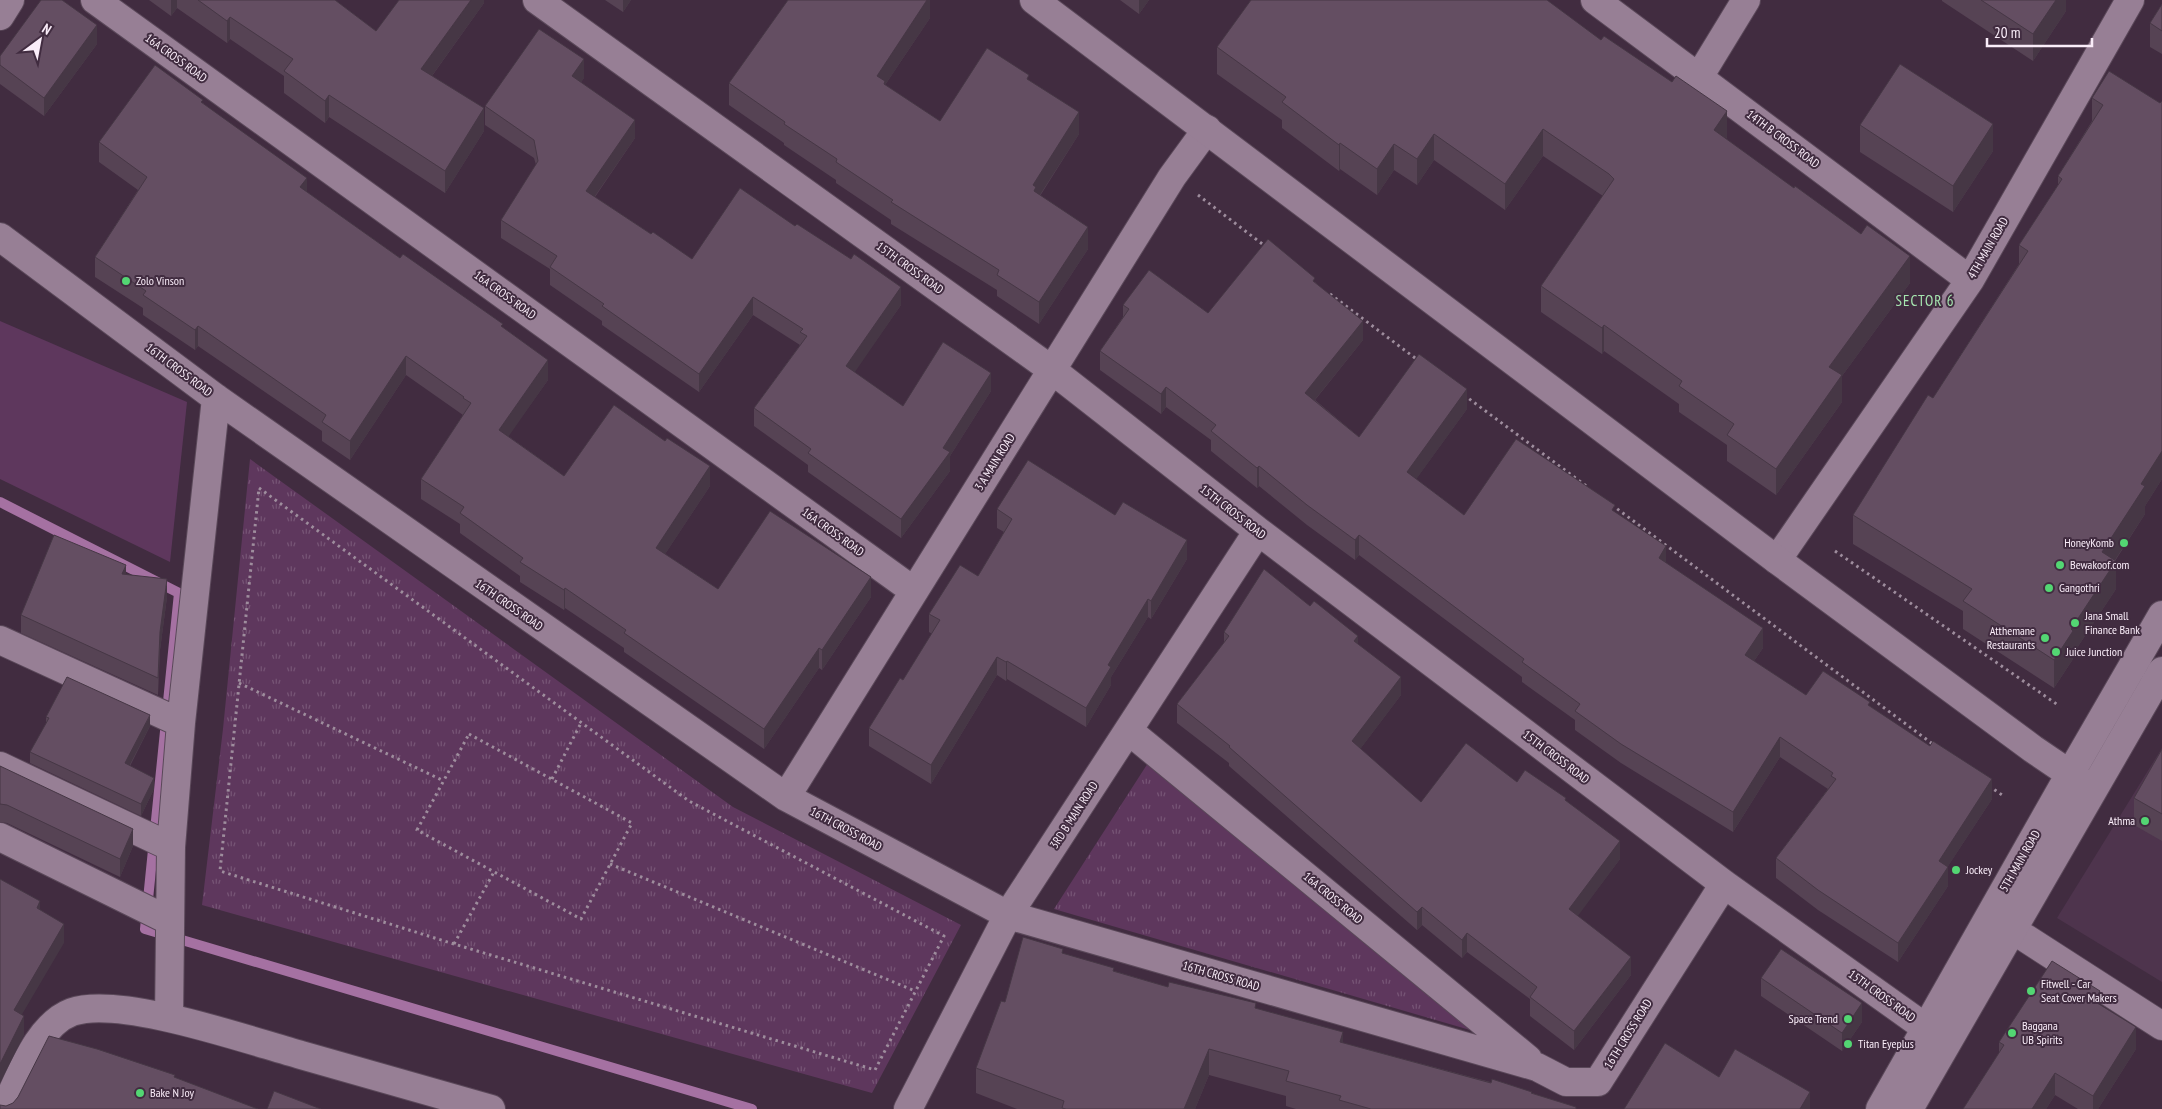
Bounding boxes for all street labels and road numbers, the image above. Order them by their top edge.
street label: 16A CROSS ROAD [142,30,210,85]
street label: 14TH B CROSS ROAD [1744,106,1823,171]
street label: 4TH MAIN ROAD [1964,214,2011,281]
street label: 15TH CROSS ROAD [874,238,947,297]
street label: 16A CROSS ROAD [471,267,539,322]
street label: 16TH CROSS ROAD [143,340,215,399]
street label: 3 A MAIN ROAD [971,430,1018,493]
street label: 15TH CROSS ROAD [1197,481,1269,542]
street label: 16A CROSS ROAD [799,504,867,559]
street label: 16TH CROSS ROAD [473,576,546,633]
street label: 15TH CROSS ROAD [1520,727,1592,786]
street label: 3RD B MAIN ROAD [1046,778,1101,851]
street label: 16TH CROSS ROAD [808,803,885,854]
street label: 5TH MAIN ROAD [1996,827,2043,894]
street label: 16A CROSS ROAD [1301,869,1366,927]
street label: 16TH CROSS ROAD [1181,957,1261,994]
street label: 15TH CROSS ROAD [1846,966,1919,1025]
street label: 16TH CROSS ROAD [1600,996,1655,1071]

